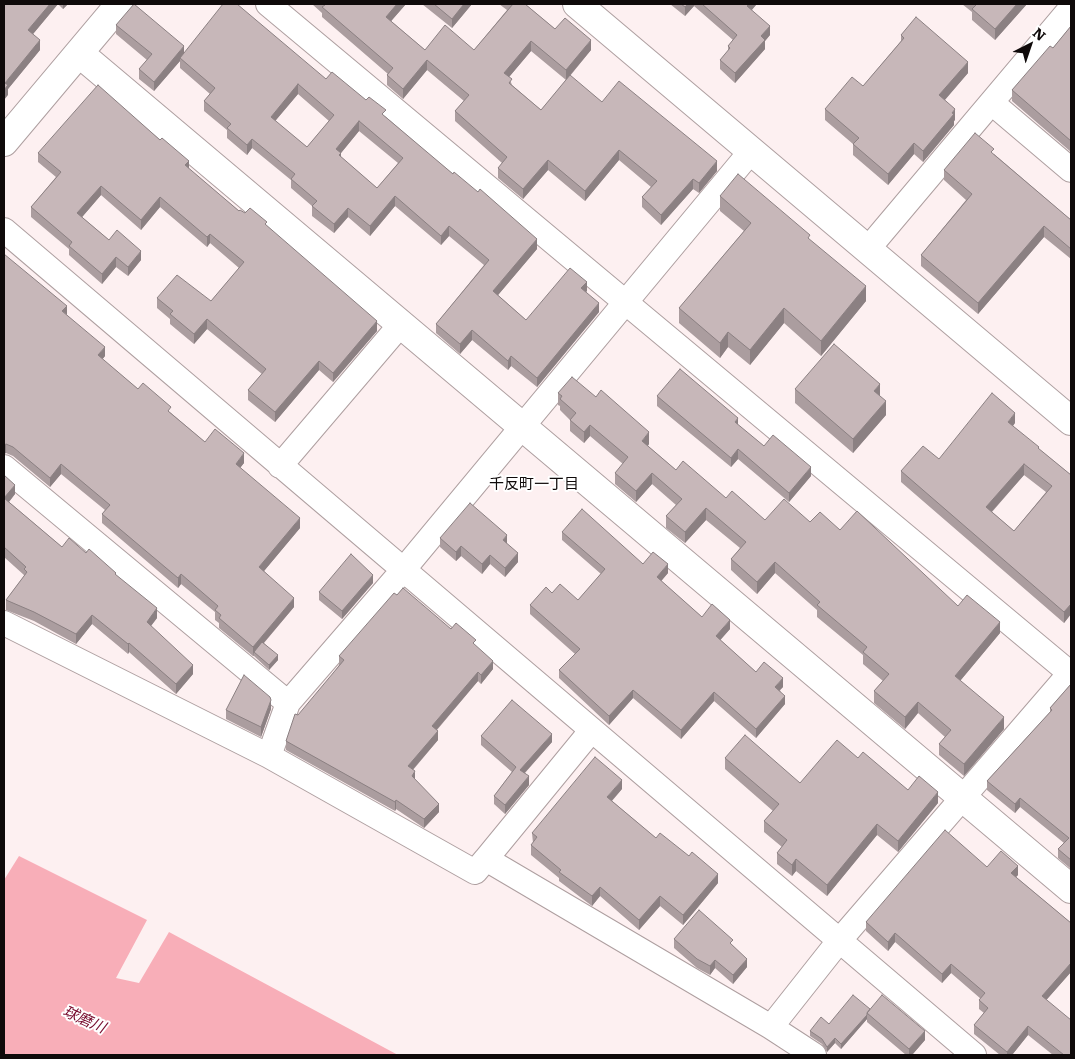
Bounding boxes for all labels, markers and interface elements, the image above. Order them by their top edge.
north arrow [1005,20,1055,70]
text: N [1029,22,1051,45]
district label: 千反町一丁目 [489,476,579,494]
water label: 球磨川 [60,1003,108,1037]

